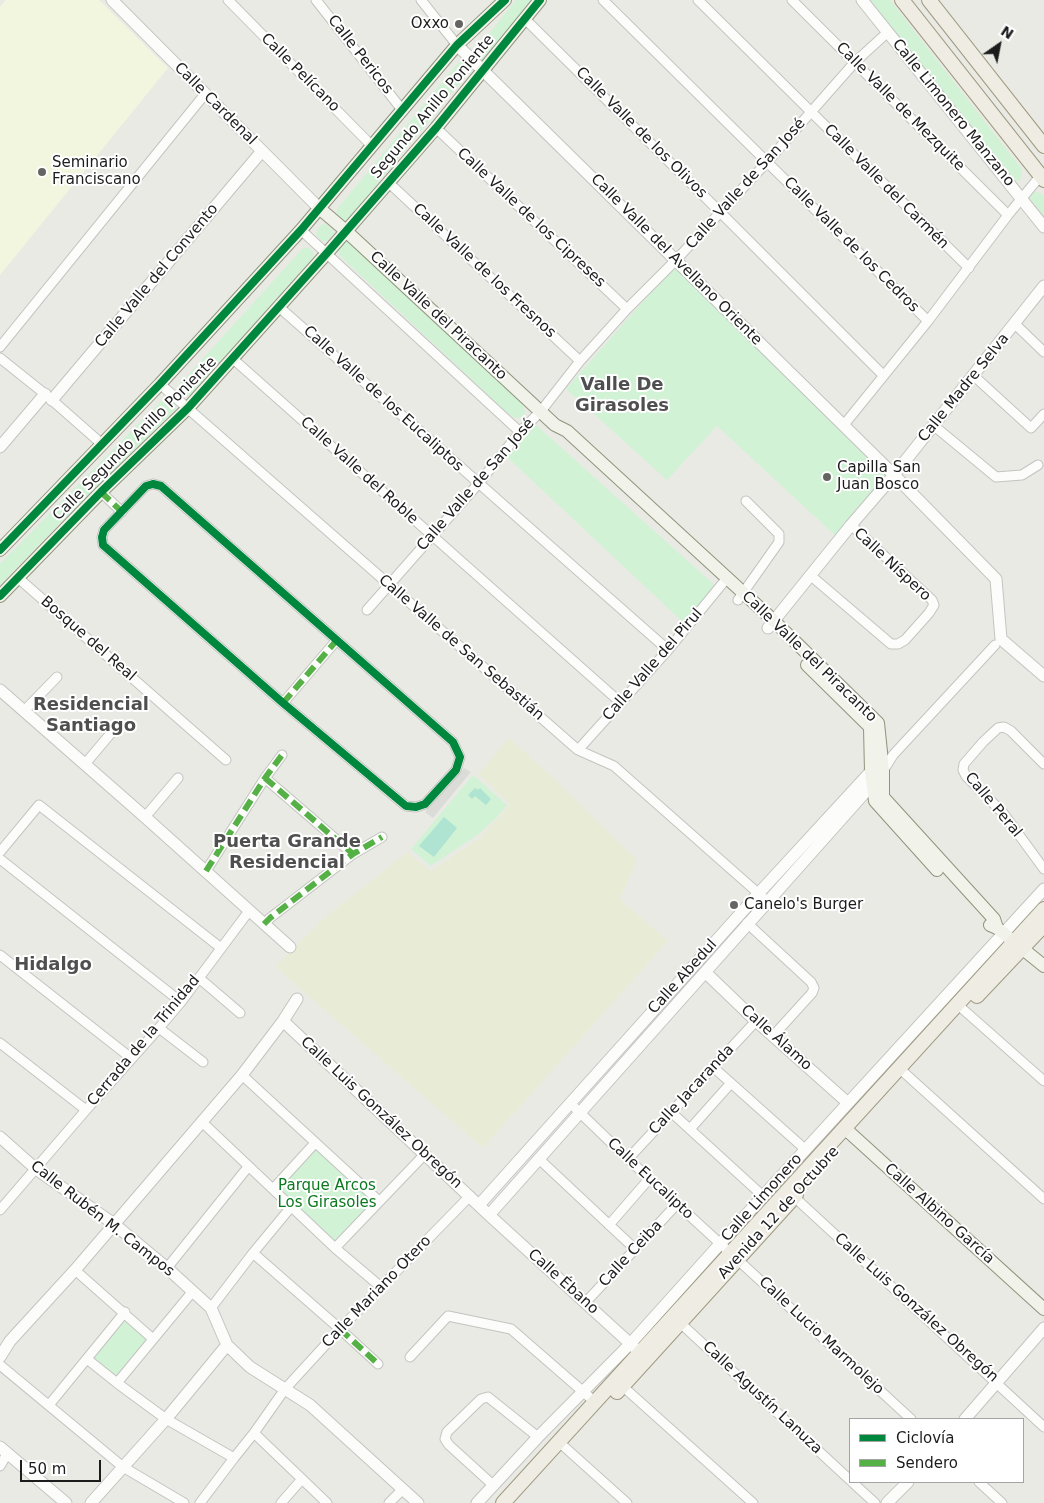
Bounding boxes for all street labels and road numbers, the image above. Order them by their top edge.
street label: Calle Pericos [324,12,396,98]
street label: Calle Pelícano [257,30,343,116]
street label: Segundo Anillo Poniente [368,31,498,183]
street label: Calle Limonero Manzano [888,36,1018,190]
street label: Calle Valle de Mezquite [832,39,968,175]
street label: Calle Cardenal [170,59,260,149]
street label: Calle Valle de los Olivos [572,64,710,202]
street label: Calle Valle de San José [683,115,809,253]
street label: Calle Valle del Carmén [820,121,952,253]
street label: Calle Valle de los Cipreses [453,145,609,291]
street label: Calle Valle del Avellano Oriente [587,171,765,349]
street label: Calle Valle de los Cedros [780,174,922,316]
street label: Calle Valle del Convento [92,200,222,352]
street label: Calle Valle de los Fresnos [409,200,559,342]
street label: Calle Valle del Piracanto [366,248,510,384]
street label: Calle Valle de los Eucaliptos [299,322,467,476]
street label: Calle Madre Selva [915,330,1013,446]
street label: Calle Segundo Anillo Poniente [49,353,221,525]
street label: Calle Valle del Roble [296,413,422,529]
street label: Calle Valle de San José [414,415,538,555]
street label: Calle Níspero [850,525,934,605]
street label: Calle Valle de San Sebastián [375,571,547,725]
street label: Calle Valle del Piracanto [738,588,880,726]
street label: Bosque del Real [37,593,139,685]
street label: Calle Valle del Pirul [599,605,707,725]
street label: Calle Peral [961,769,1025,841]
street label: Calle Abedul [645,936,721,1018]
street label: Cerrada de la Trinidad [84,972,204,1110]
street label: Calle Álamo [737,1001,815,1075]
street label: Calle Luis González Obregón [296,1033,466,1193]
street label: Calle Jacaranda [646,1041,738,1139]
street label: Calle Eucalipto [603,1134,697,1224]
street label: Avenida 12 de Octubre [715,1143,843,1283]
street label: Calle Limonero [718,1150,806,1246]
street label: Calle Rubén M. Campos [27,1157,177,1281]
street label: Calle Albino García [880,1160,998,1268]
street label: Calle Ceiba [596,1217,666,1291]
street label: Calle Luis González Obregón [830,1230,1002,1386]
street label: Calle Mariano Otero [319,1232,435,1352]
street label: Calle Ébano [524,1246,602,1318]
street label: Calle Lucio Marmolejo [755,1273,887,1399]
street label: Calle Agustín Lanuza [698,1338,826,1458]

